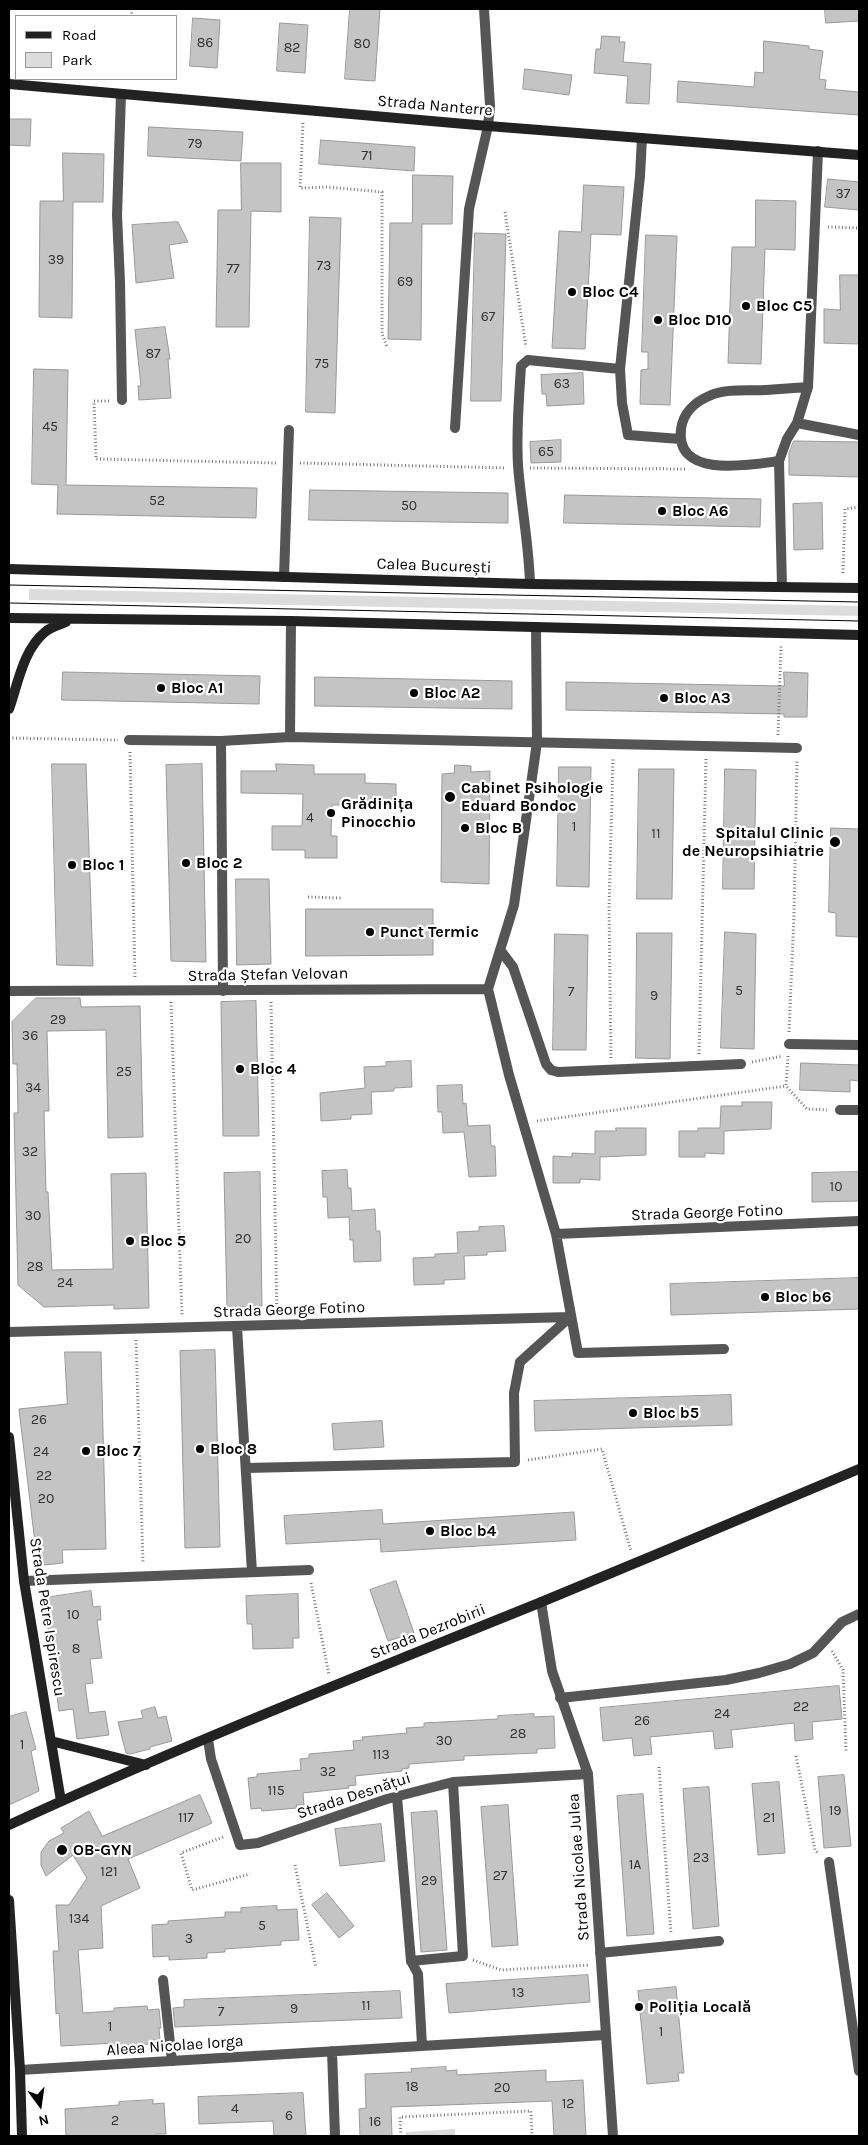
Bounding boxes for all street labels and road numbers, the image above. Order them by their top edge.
street label: Strada Nanterre [376,91,494,121]
street label: Calea București [376,554,492,578]
street label: Strada Ștefan Velovan [188,964,348,986]
street label: Strada George Fotino [631,1201,783,1225]
street label: Strada George Fotino [213,1298,365,1322]
street label: Strada Petre Ispirescu [25,1536,69,1698]
street label: Strada Dezrobirii [367,1600,489,1664]
street label: Strada Desnățui [295,1769,413,1823]
street label: Strada Nicolae Julea [564,1792,594,1942]
street label: Aleea Nicolae Iorga [106,2032,244,2060]

